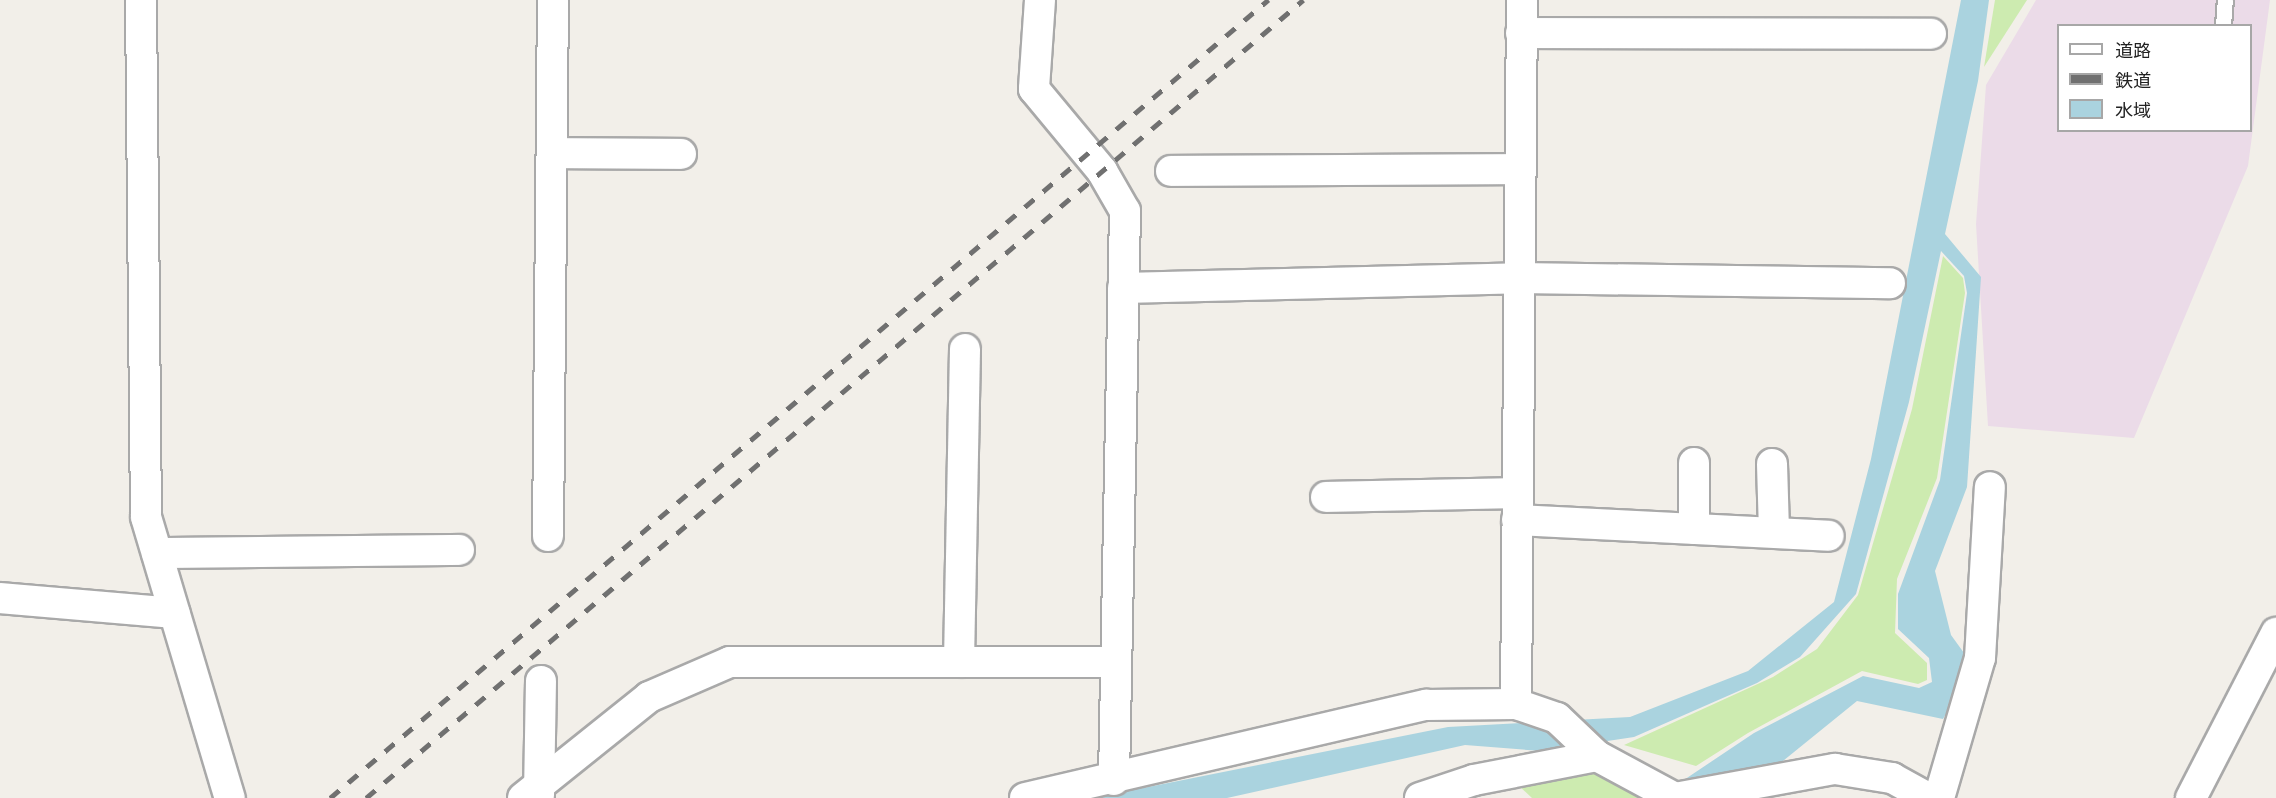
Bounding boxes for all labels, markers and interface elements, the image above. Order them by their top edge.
legend [2057,24,2252,132]
text: 道路 [2115,40,2151,61]
text: 鉄道 [2115,70,2151,91]
text: 水域 [2115,100,2151,121]

